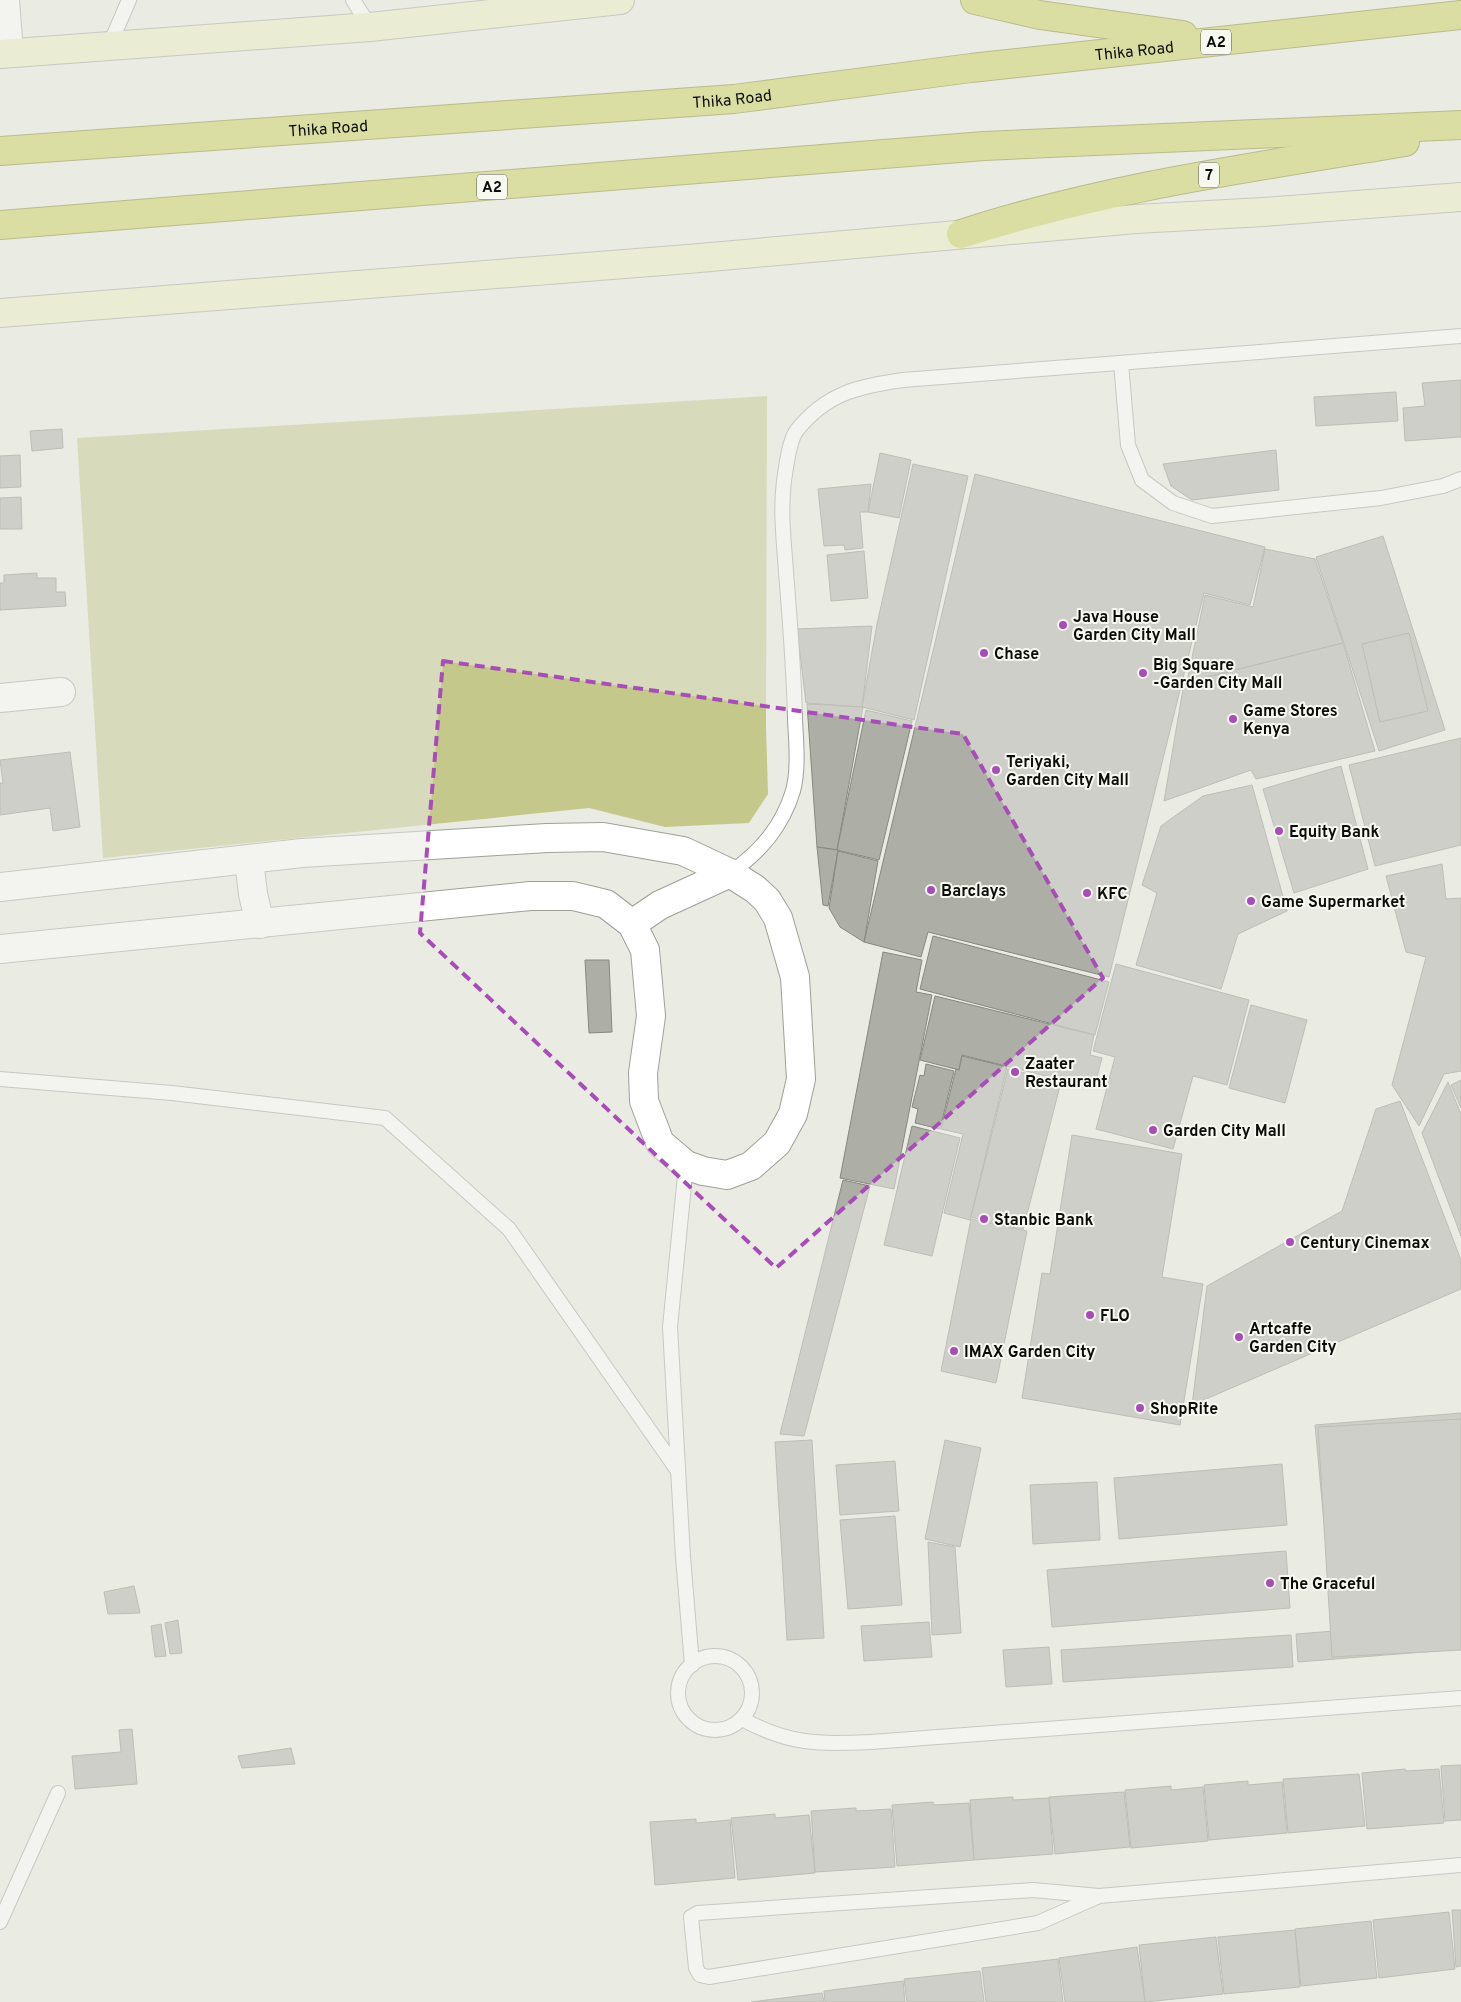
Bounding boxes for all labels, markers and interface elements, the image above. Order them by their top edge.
road number: A2 [1201,30,1231,54]
street label: Thika Road [1094,38,1175,67]
street label: Thika Road [692,86,773,114]
street label: Thika Road [288,117,369,143]
road number: 7 [1199,162,1219,188]
road number: A2 [477,174,507,200]
place label: Java House Garden City Mall [1073,608,1196,646]
marker: Java House Garden City Mall [1057,619,1069,631]
place label: Chase [994,645,1039,665]
marker: Chase [978,647,990,659]
place label: Big Square -Garden City Mall [1153,656,1283,694]
marker: Big Square -Garden City Mall [1137,667,1149,679]
place label: Game Stores Kenya [1243,702,1338,740]
marker: Game Stores Kenya [1227,713,1239,725]
place label: Teriyaki, Garden City Mall [1006,753,1129,791]
marker: Teriyaki, Garden City Mall [990,764,1002,776]
place label: Equity Bank [1289,823,1379,843]
marker: Equity Bank [1273,825,1285,837]
place label: Barclays [941,882,1006,902]
marker: Barclays [925,884,937,896]
place label: KFC [1097,885,1127,905]
marker: KFC [1081,887,1093,899]
place label: Game Supermarket [1261,893,1405,913]
marker: Game Supermarket [1245,895,1257,907]
place label: Zaater Restaurant [1025,1055,1108,1093]
marker: Zaater Restaurant [1009,1066,1021,1078]
place label: Garden City Mall [1163,1122,1286,1142]
marker: Garden City Mall [1147,1124,1159,1136]
place label: Stanbic Bank [994,1211,1093,1231]
marker: Stanbic Bank [978,1213,990,1225]
place label: Century Cinemax [1300,1234,1430,1254]
marker: Century Cinemax [1284,1236,1296,1248]
place label: FLO [1100,1307,1130,1327]
marker: FLO [1084,1309,1096,1321]
place label: Artcaffe Garden City [1249,1320,1337,1358]
marker: Artcaffe Garden City [1233,1331,1245,1343]
place label: IMAX Garden City [964,1343,1095,1363]
marker: IMAX Garden City [948,1345,960,1357]
place label: ShopRite [1150,1400,1218,1420]
marker: ShopRite [1134,1402,1146,1414]
place label: The Graceful [1280,1575,1375,1595]
marker: The Graceful [1264,1577,1276,1589]

